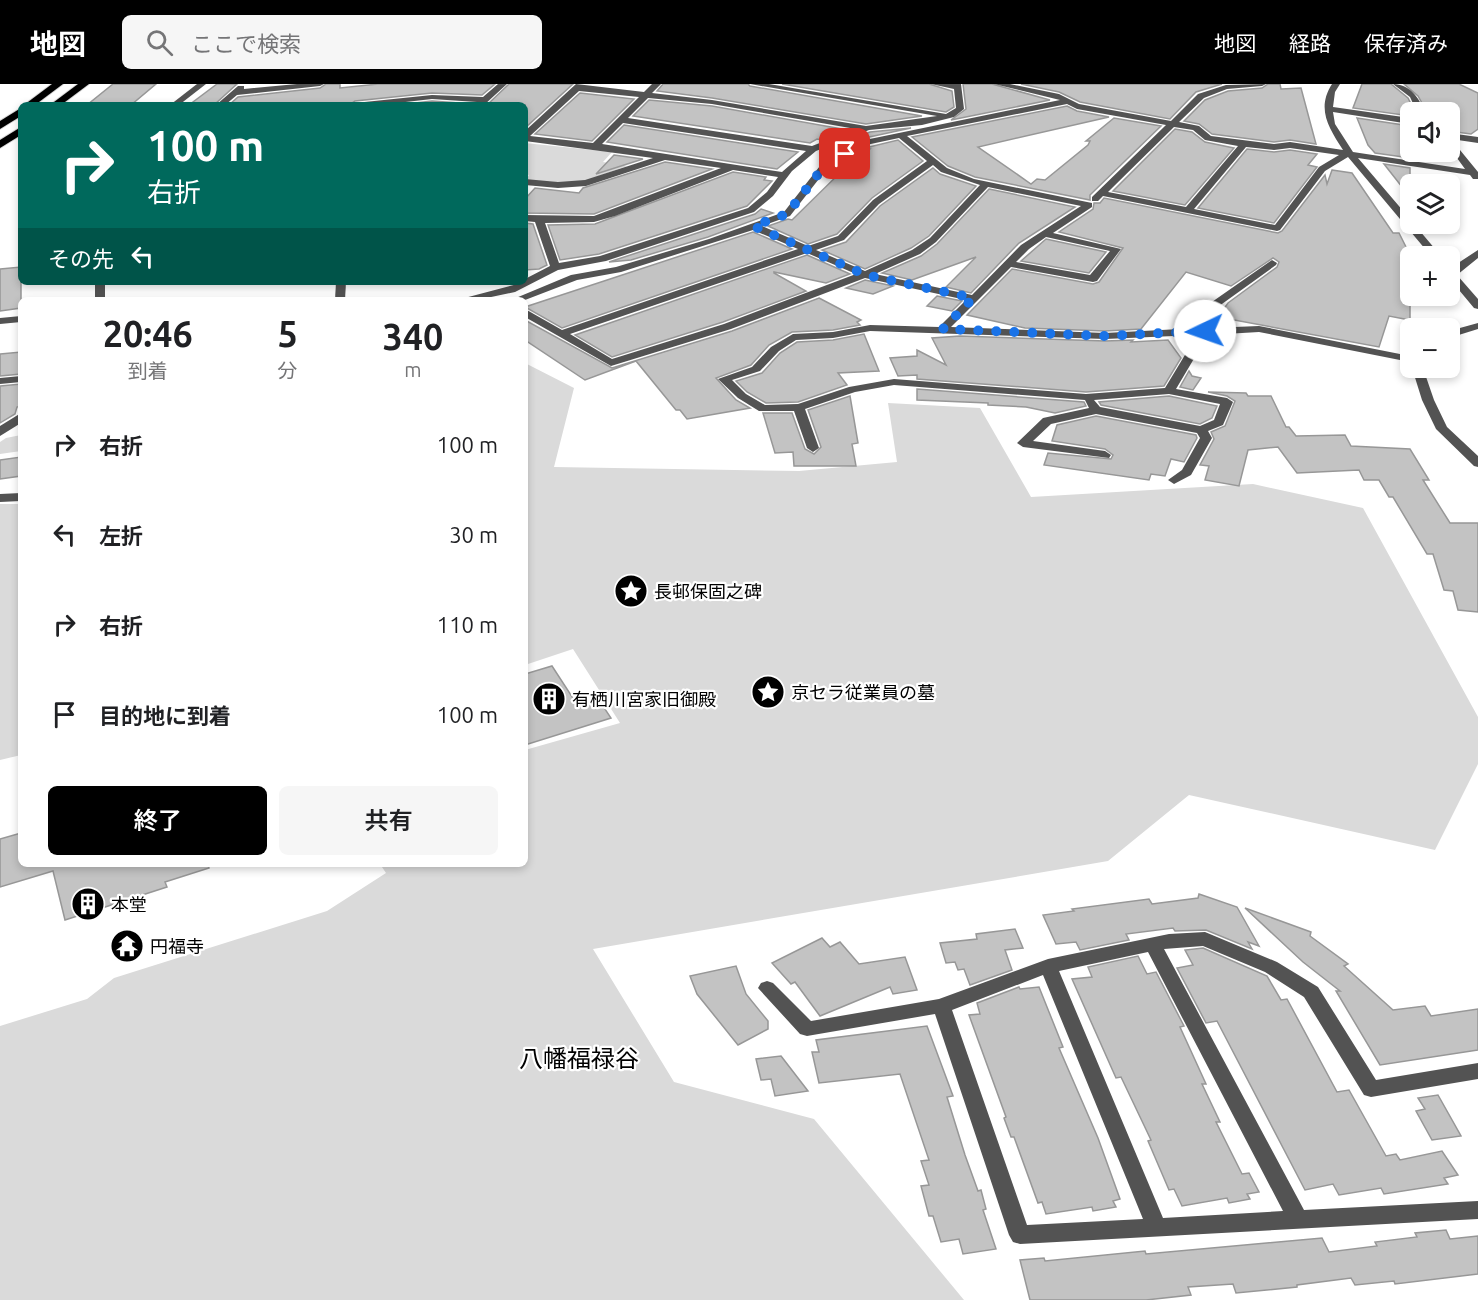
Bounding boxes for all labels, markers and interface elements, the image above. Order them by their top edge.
search box [122,15,542,69]
icon: search [143,26,176,59]
text: 地図 [30,28,86,59]
text: ここで検索 [191,31,301,56]
text: 地図 [1214,31,1256,55]
text: 経路 [1289,31,1331,55]
text: 保存済み [1364,31,1448,55]
map controls [1400,102,1460,378]
button: sound [1400,102,1460,162]
text: 100 m [147,122,264,169]
icon: right [48,126,126,204]
pin [819,128,870,179]
icon: arrive [828,137,861,170]
button: layers [1400,174,1460,234]
text: 右折 [147,177,201,207]
icon: left [126,240,159,273]
text: その先 [48,246,114,271]
button: + [1400,246,1460,306]
position arrow [1173,299,1237,363]
text: 20:46 [103,313,193,354]
text: 5 [277,313,298,354]
text: 340 [382,316,443,357]
button: − [1400,318,1460,378]
text: m [404,358,422,381]
text: 到着 [128,359,168,382]
text: 分 [278,359,298,382]
icon: right [48,428,81,461]
text: 100 m [437,432,498,457]
text: 右折 [99,433,143,458]
icon: left [48,518,81,551]
text: 30 m [449,522,498,547]
text: 左折 [99,523,143,548]
place icon: 長邨保固之碑 [613,573,649,609]
place label: 長邨保固之碑 [654,581,762,601]
icon: right [48,608,81,641]
text: 110 m [437,612,498,637]
text: 右折 [99,613,143,638]
place icon: 京セラ従業員の墓 [750,674,786,710]
building icon: 有栖川宮家旧御殿 [531,681,567,717]
place label: 京セラ従業員の墓 [791,682,935,702]
place label: 有栖川宮家旧御殿 [572,689,716,709]
icon: arrive [48,698,81,731]
text: 100 m [437,702,498,727]
text: 目的地に到着 [99,703,231,728]
button: 終了 [48,786,267,855]
button: 共有 [279,786,498,855]
building icon: 本堂 [70,886,106,922]
place label: 本堂 [111,894,147,914]
temple icon: 円福寺 [109,928,145,964]
place label: 円福寺 [150,936,204,956]
district label: 八幡福禄谷 [519,1045,639,1072]

